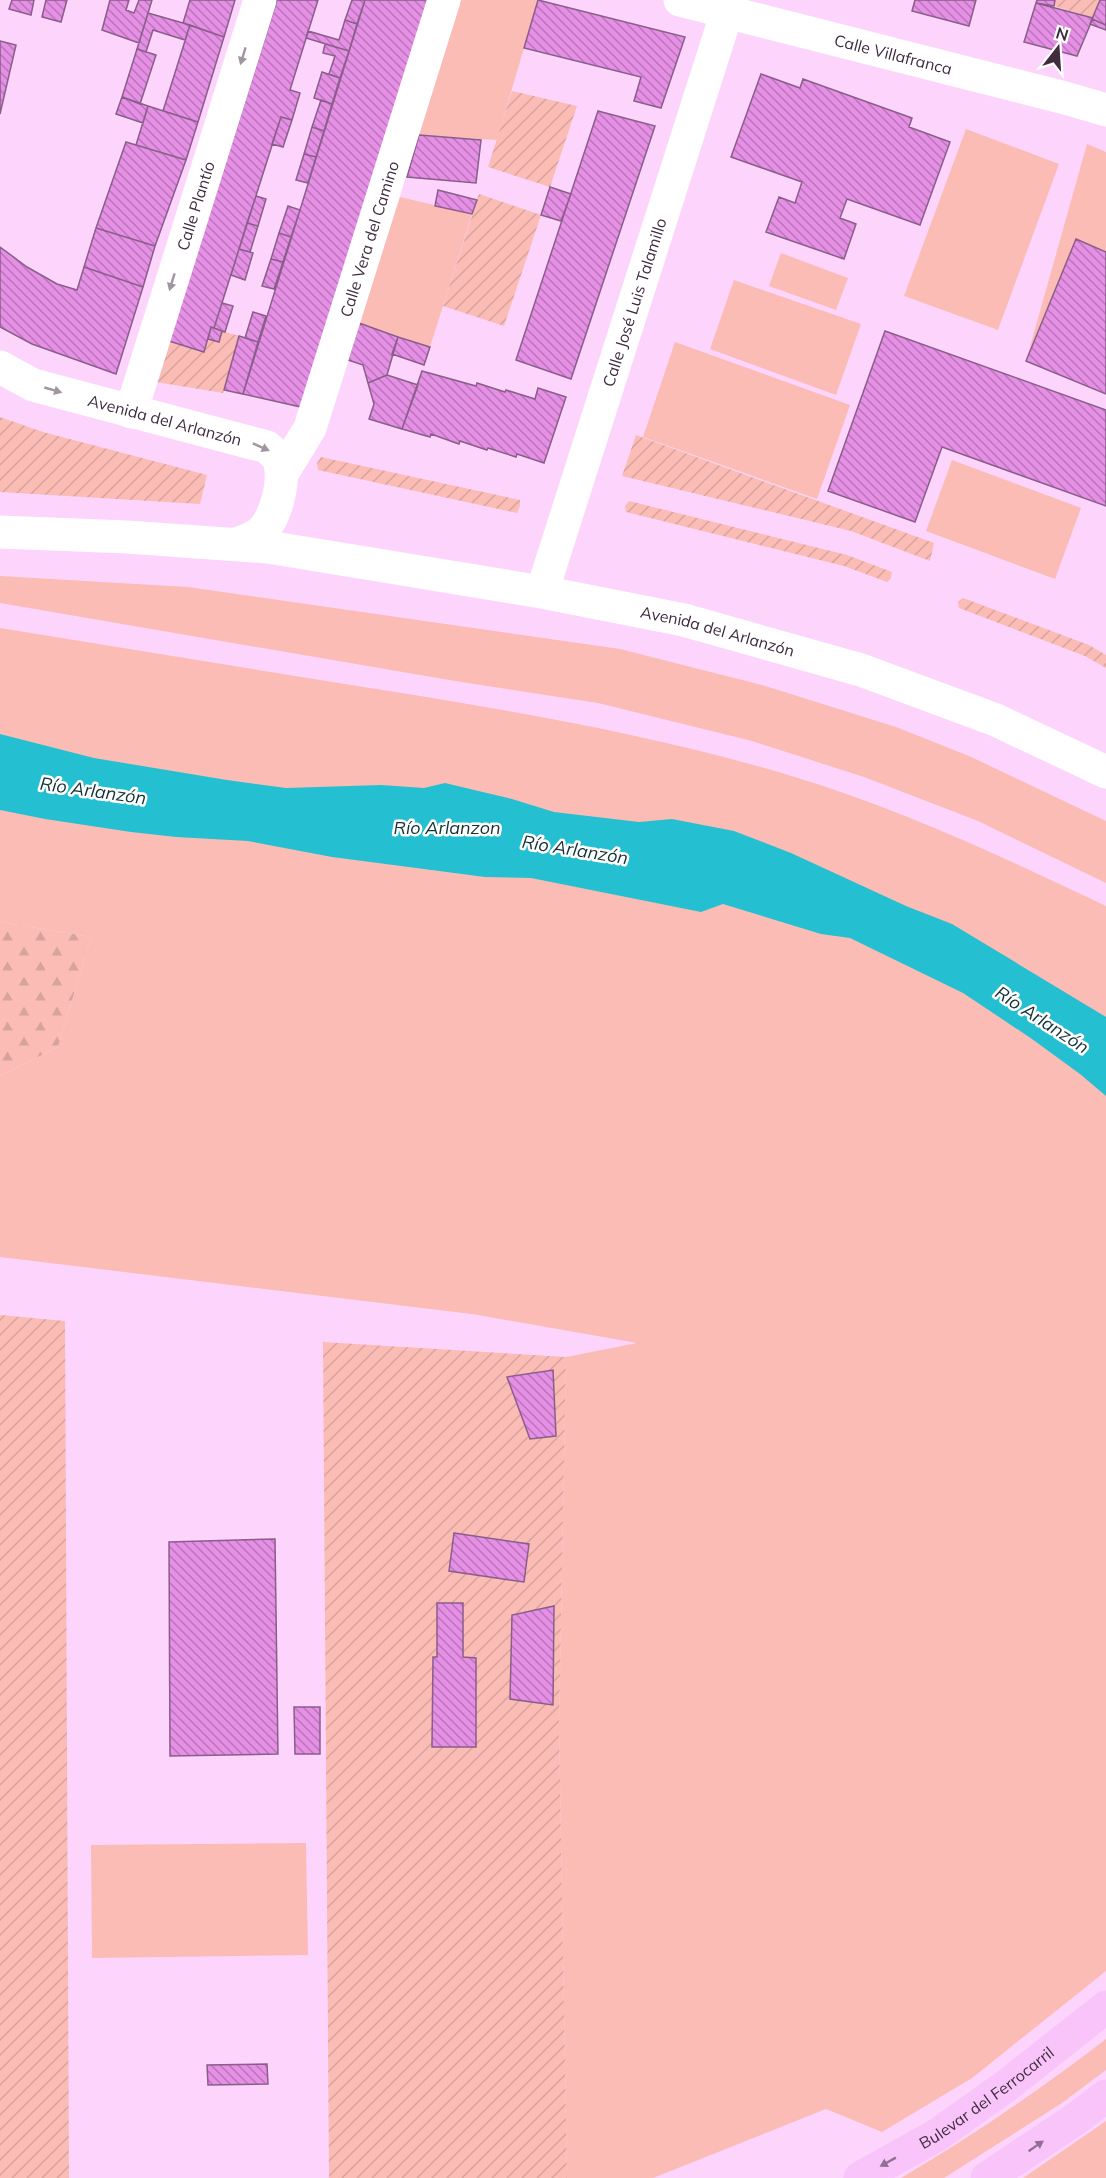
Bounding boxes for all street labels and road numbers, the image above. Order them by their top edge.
street label: Calle Villafranca [832,30,954,79]
street label: Calle Vera del Camino [335,158,403,319]
street label: Calle Plantío [172,159,219,253]
street label: Calle José Luis Talamillo [598,216,671,389]
street label: Avenida del Arlanzón [86,390,244,450]
street label: Avenida del Arlanzón [639,602,797,661]
street label: Bulevar del Ferrocarril [916,2042,1058,2153]

